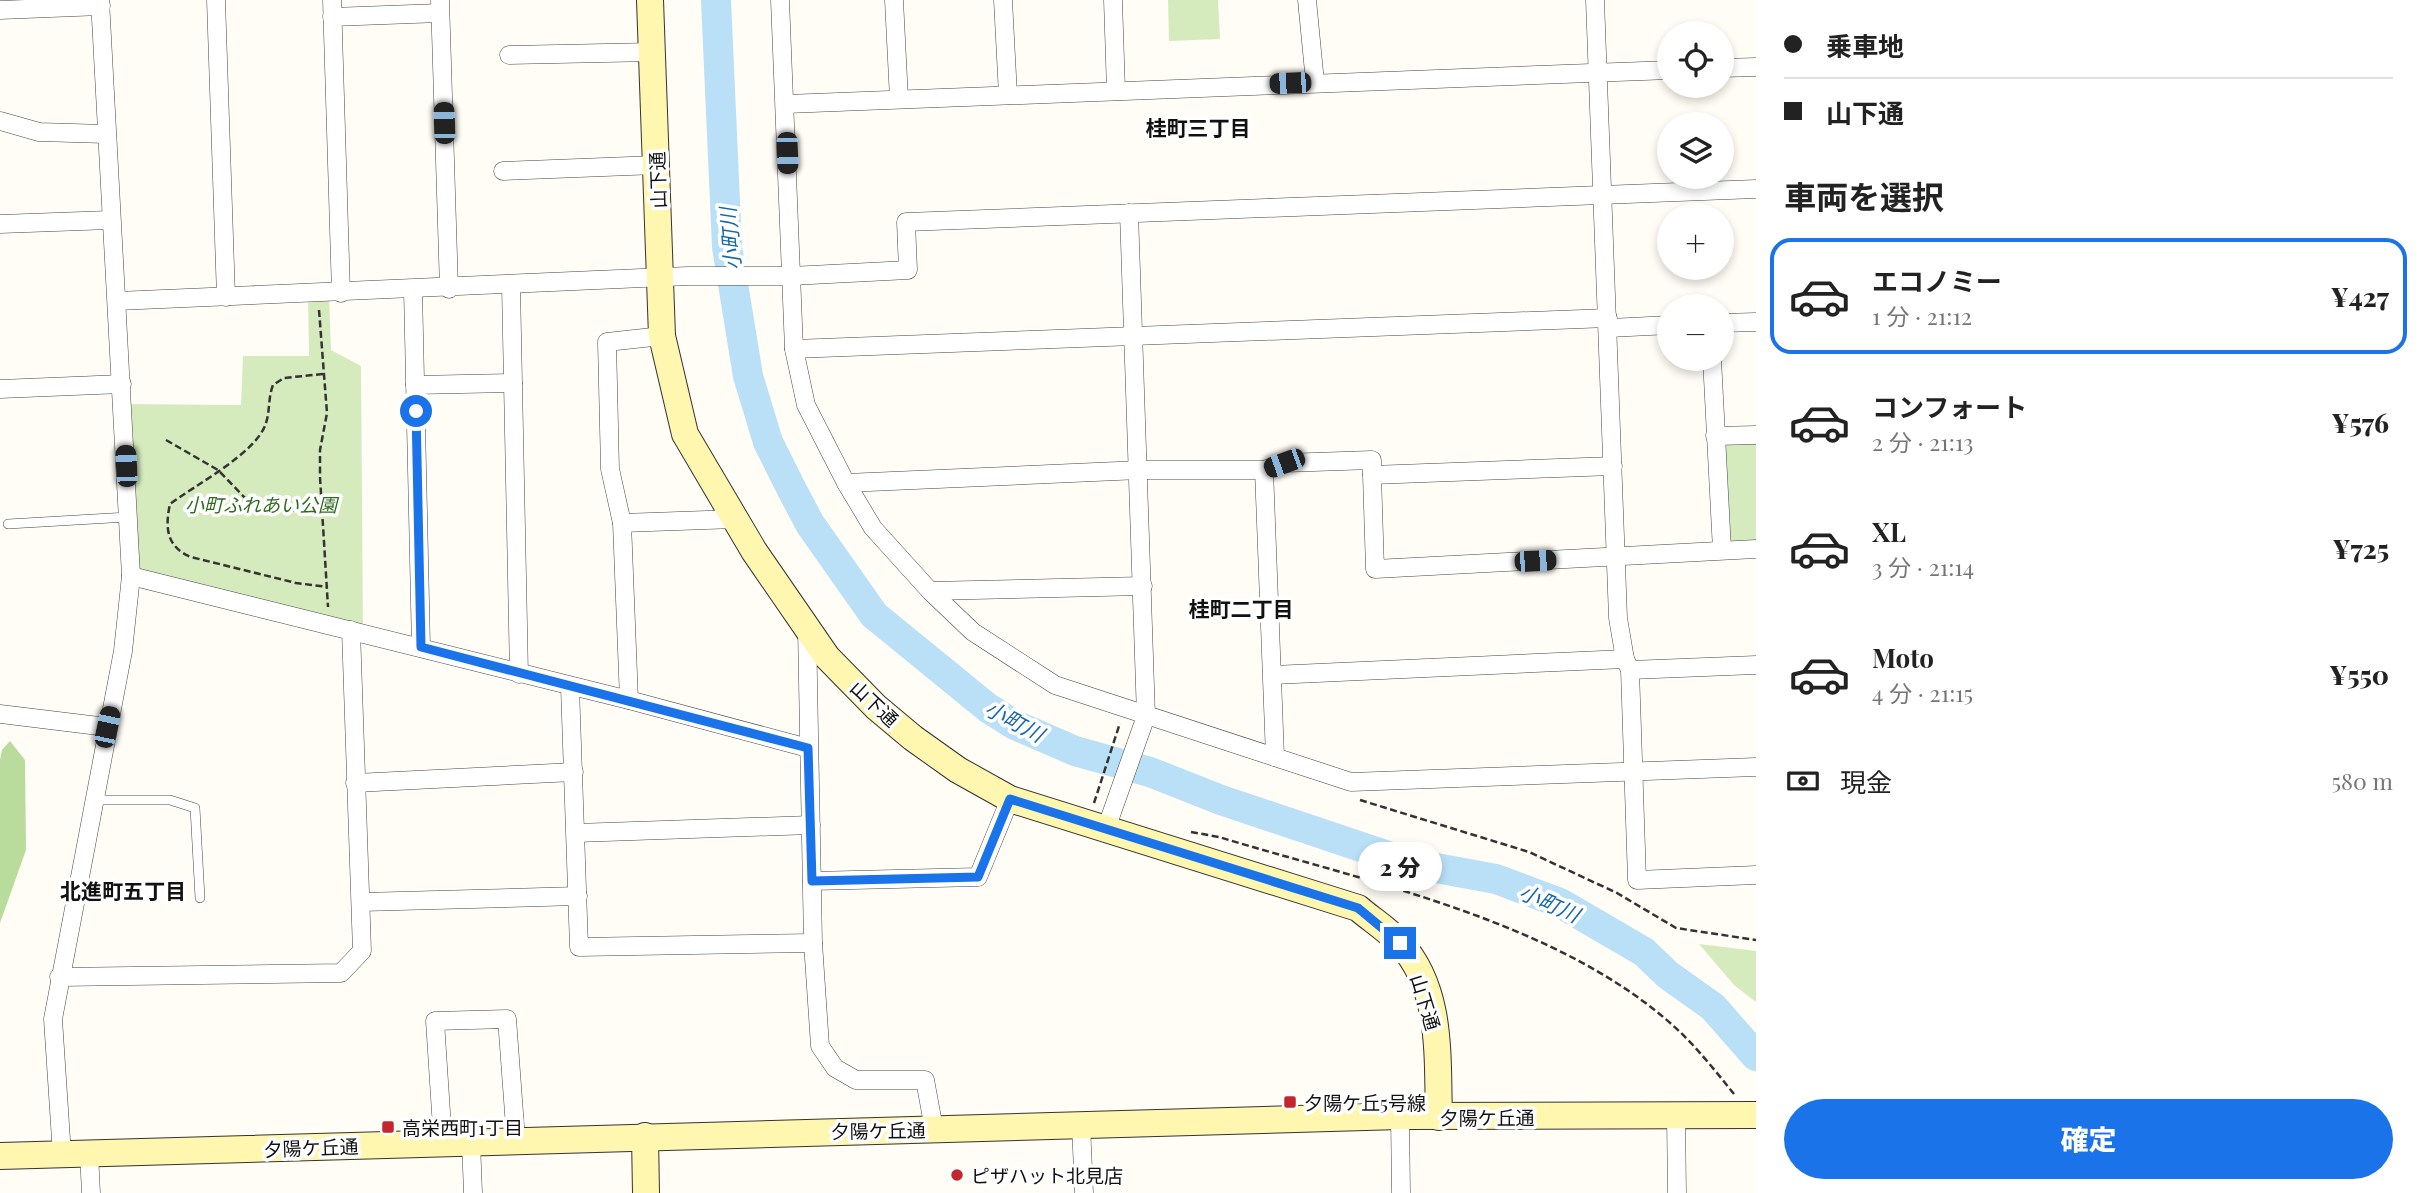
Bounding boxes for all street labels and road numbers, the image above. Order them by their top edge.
street label: 山下通 [643,151,671,209]
street label: 山下通 [845,674,905,732]
street label: 山下通 [1405,971,1447,1033]
street label: 夕陽ケ丘通 [1439,1104,1535,1130]
street label: 夕陽ケ丘通 [830,1116,926,1144]
street label: 夕陽ケ丘通 [263,1132,359,1162]

